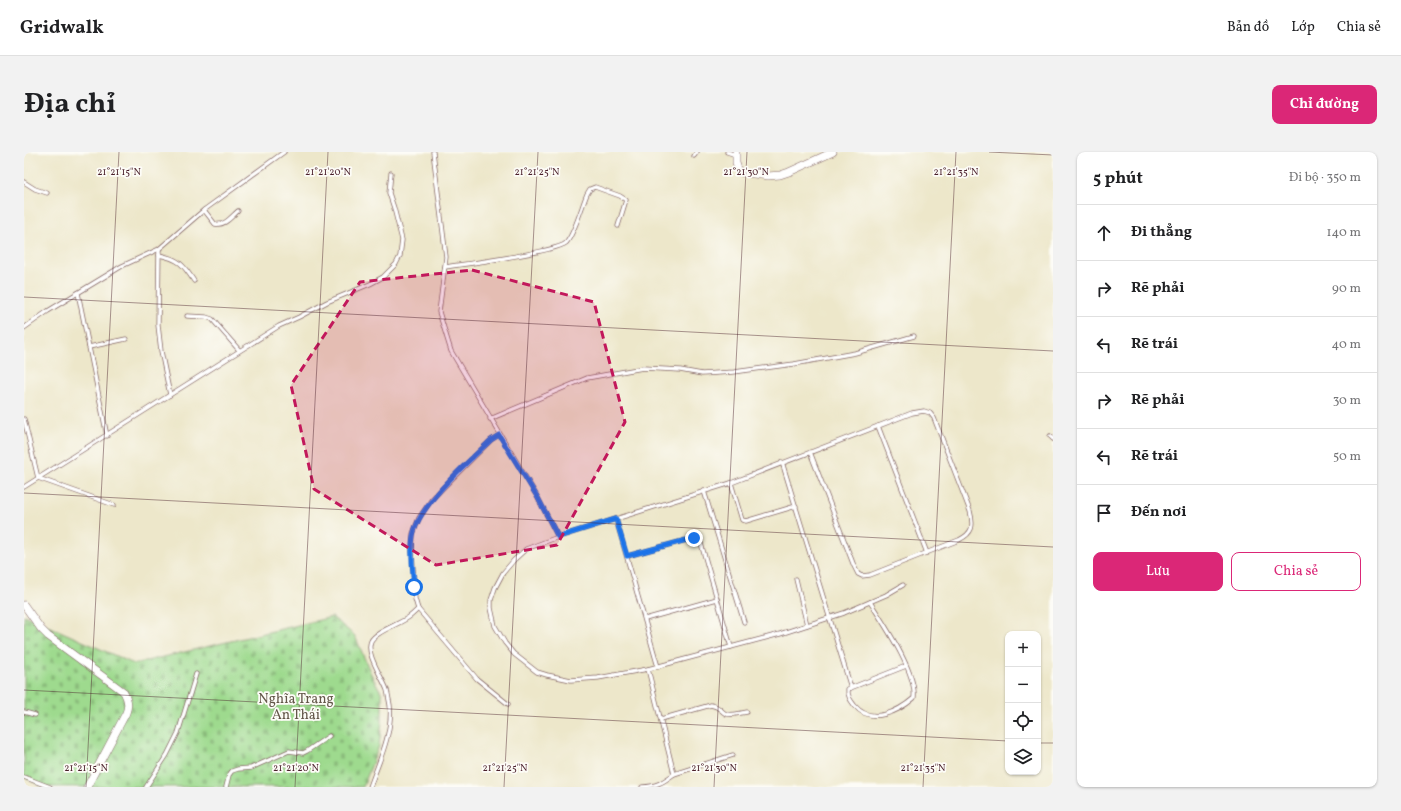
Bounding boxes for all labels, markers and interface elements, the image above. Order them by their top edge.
text: Gridwalk [20,15,104,41]
text: Bản đồ [1227,18,1269,37]
text: Lớp [1291,18,1315,37]
text: Chia sẻ [1337,18,1381,37]
text: Địa chỉ [24,85,116,124]
button: Chỉ đường [1272,85,1377,124]
text: 21°21'15"N [97,165,141,179]
text: 21°21'20"N [305,165,352,179]
text: 21°21'25"N [514,165,560,179]
text: 21°21'30"N [723,165,769,179]
text: 21°21'35"N [934,165,979,179]
text: 5 phút [1093,167,1143,190]
text: Đi bộ · 350 m [1289,169,1361,187]
icon: ahead [1093,222,1115,244]
text: Đi thẳng [1131,222,1192,243]
text: 140 m [1327,224,1361,242]
icon: right [1093,278,1115,300]
text: Rẽ phải [1131,278,1185,299]
text: 90 m [1332,280,1361,298]
icon: left [1093,334,1115,356]
text: Rẽ trái [1131,334,1178,355]
text: 40 m [1332,336,1361,354]
icon: right [1093,390,1115,412]
text: Rẽ phải [1131,390,1185,411]
text: 30 m [1333,392,1361,410]
icon: left [1093,446,1115,468]
text: Rẽ trái [1131,446,1178,467]
text: 50 m [1333,448,1361,466]
icon: arrive [1093,502,1115,524]
text: Đến nơi [1131,502,1187,523]
route end [685,529,703,547]
button: Lưu [1093,552,1223,591]
button: Chia sẻ [1231,552,1361,591]
route start [405,578,423,596]
map controls [1005,631,1041,775]
button: + [1005,631,1041,667]
button: − [1005,667,1041,703]
park label: Nghĩa Trang An Thái [258,690,334,725]
button: locate [1005,703,1041,739]
button: layers [1005,739,1041,775]
text: 21°21'15"N [64,761,108,775]
text: 21°21'20"N [273,761,320,775]
text: 21°21'25"N [482,761,528,775]
text: 21°21'30"N [691,761,737,775]
text: 21°21'35"N [901,761,946,775]

